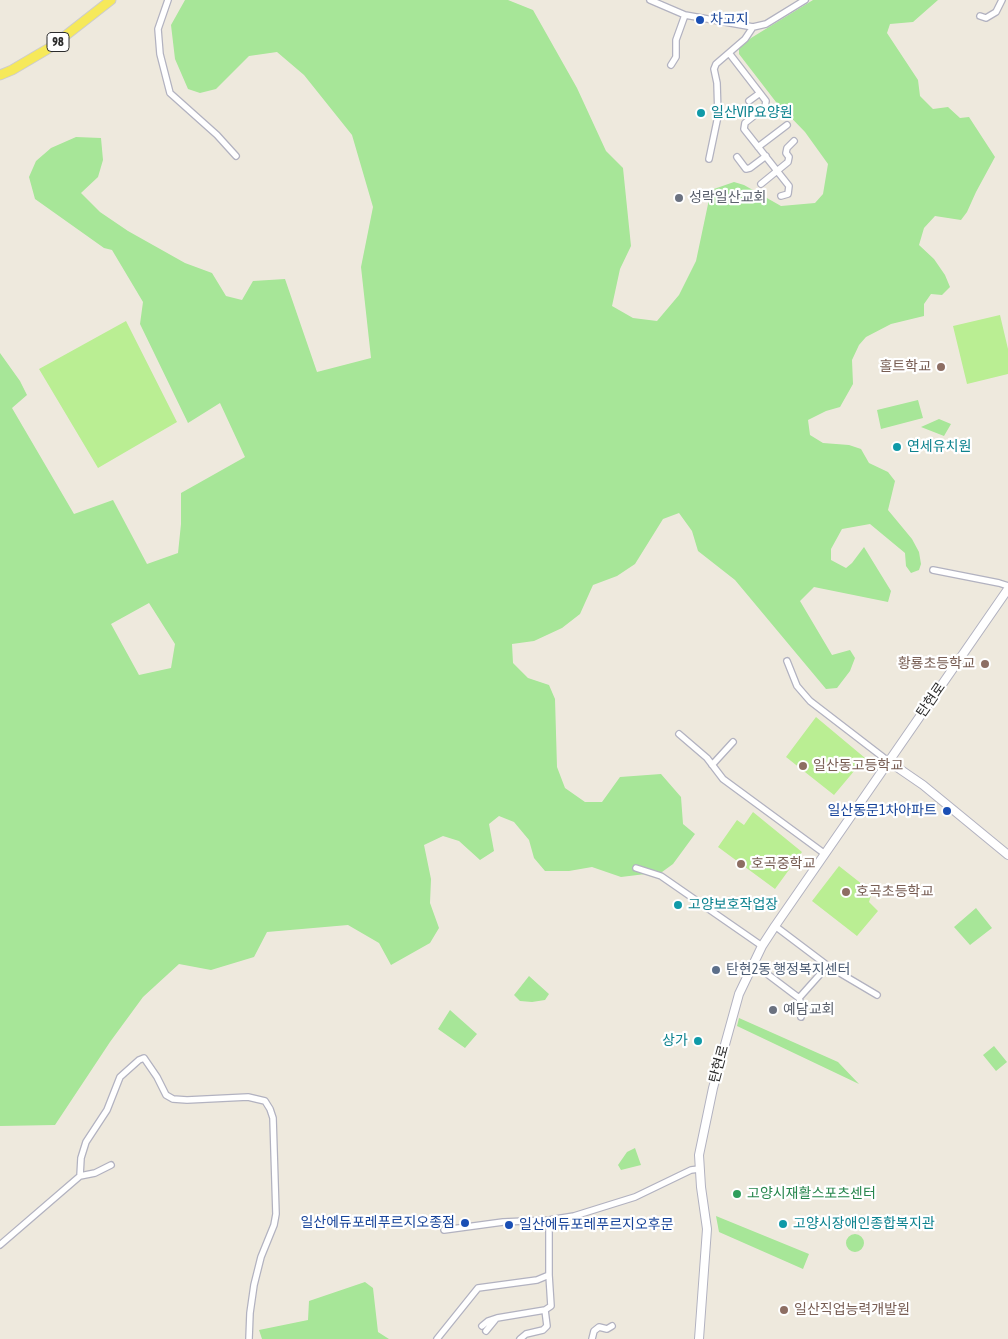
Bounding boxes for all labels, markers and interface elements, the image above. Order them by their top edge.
place label: 차고지 [710,12,749,28]
marker: 차고지 [694,14,706,26]
road number: 98 [47,32,69,52]
place label: 일산VIP요양원 [711,105,793,121]
marker: 일산VIP요양원 [695,107,707,119]
place label: 성락일산교회 [689,190,766,206]
marker: 성락일산교회 [673,192,685,204]
place label: 홀트학교 [879,359,931,375]
marker: 홀트학교 [935,361,947,373]
place label: 연세유치원 [907,439,971,455]
marker: 연세유치원 [891,441,903,453]
place label: 황룡초등학교 [898,656,975,672]
marker: 황룡초등학교 [979,658,991,670]
street label: 탄현로 [913,679,949,721]
place label: 일산동고등학교 [813,758,903,774]
marker: 일산동고등학교 [797,760,809,772]
place label: 일산동문1차아파트 [827,803,937,819]
marker: 일산동문1차아파트 [941,805,953,817]
place label: 호곡중학교 [751,856,815,872]
marker: 호곡중학교 [735,858,747,870]
place label: 호곡초등학교 [856,884,933,900]
marker: 호곡초등학교 [840,886,852,898]
place label: 고양보호작업장 [688,897,778,913]
marker: 고양보호작업장 [672,899,684,911]
place label: 탄현2동 행정복지센터 [726,962,850,978]
marker: 탄현2동 행정복지센터 [710,964,722,976]
place label: 예담교회 [783,1002,835,1018]
marker: 예담교회 [767,1004,779,1016]
place label: 상가 [662,1033,688,1049]
marker: 상가 [692,1035,704,1047]
street label: 탄현로 [706,1043,732,1085]
place label: 고양시재활스포츠센터 [747,1186,876,1202]
marker: 고양시재활스포츠센터 [731,1188,743,1200]
place label: 일산에듀포레푸르지오종점 [300,1215,455,1231]
place label: 고양시장애인종합복지관 [793,1216,935,1232]
marker: 일산에듀포레푸르지오종점 [459,1217,471,1229]
place label: 일산에듀포레푸르지오후문 [519,1217,674,1233]
marker: 고양시장애인종합복지관 [777,1218,789,1230]
marker: 일산에듀포레푸르지오후문 [503,1219,515,1231]
place label: 일산직업능력개발원 [794,1302,910,1318]
marker: 일산직업능력개발원 [778,1304,790,1316]

